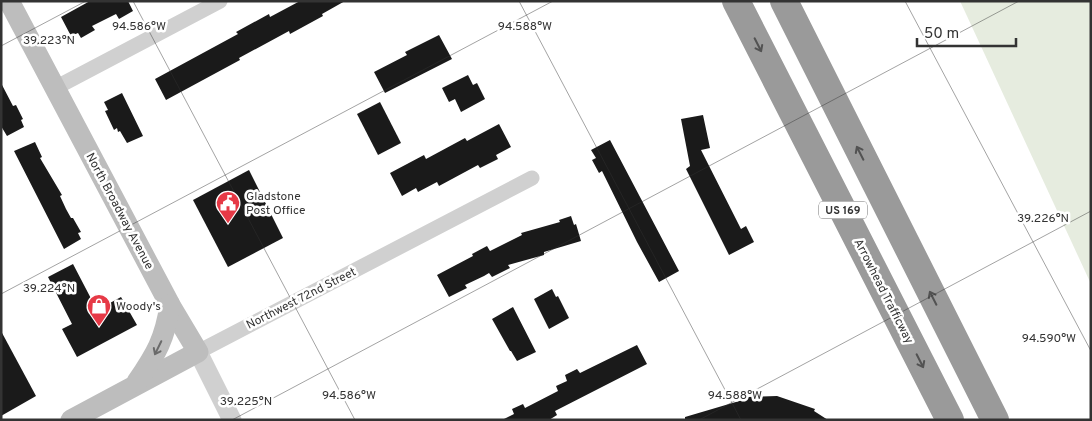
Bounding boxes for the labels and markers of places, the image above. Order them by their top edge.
place label: Gladstone Post Office [246,189,306,219]
public building icon: Gladstone Post Office [215,190,241,224]
shop icon: Woody's [86,293,112,327]
place label: Woody's [116,299,161,315]

